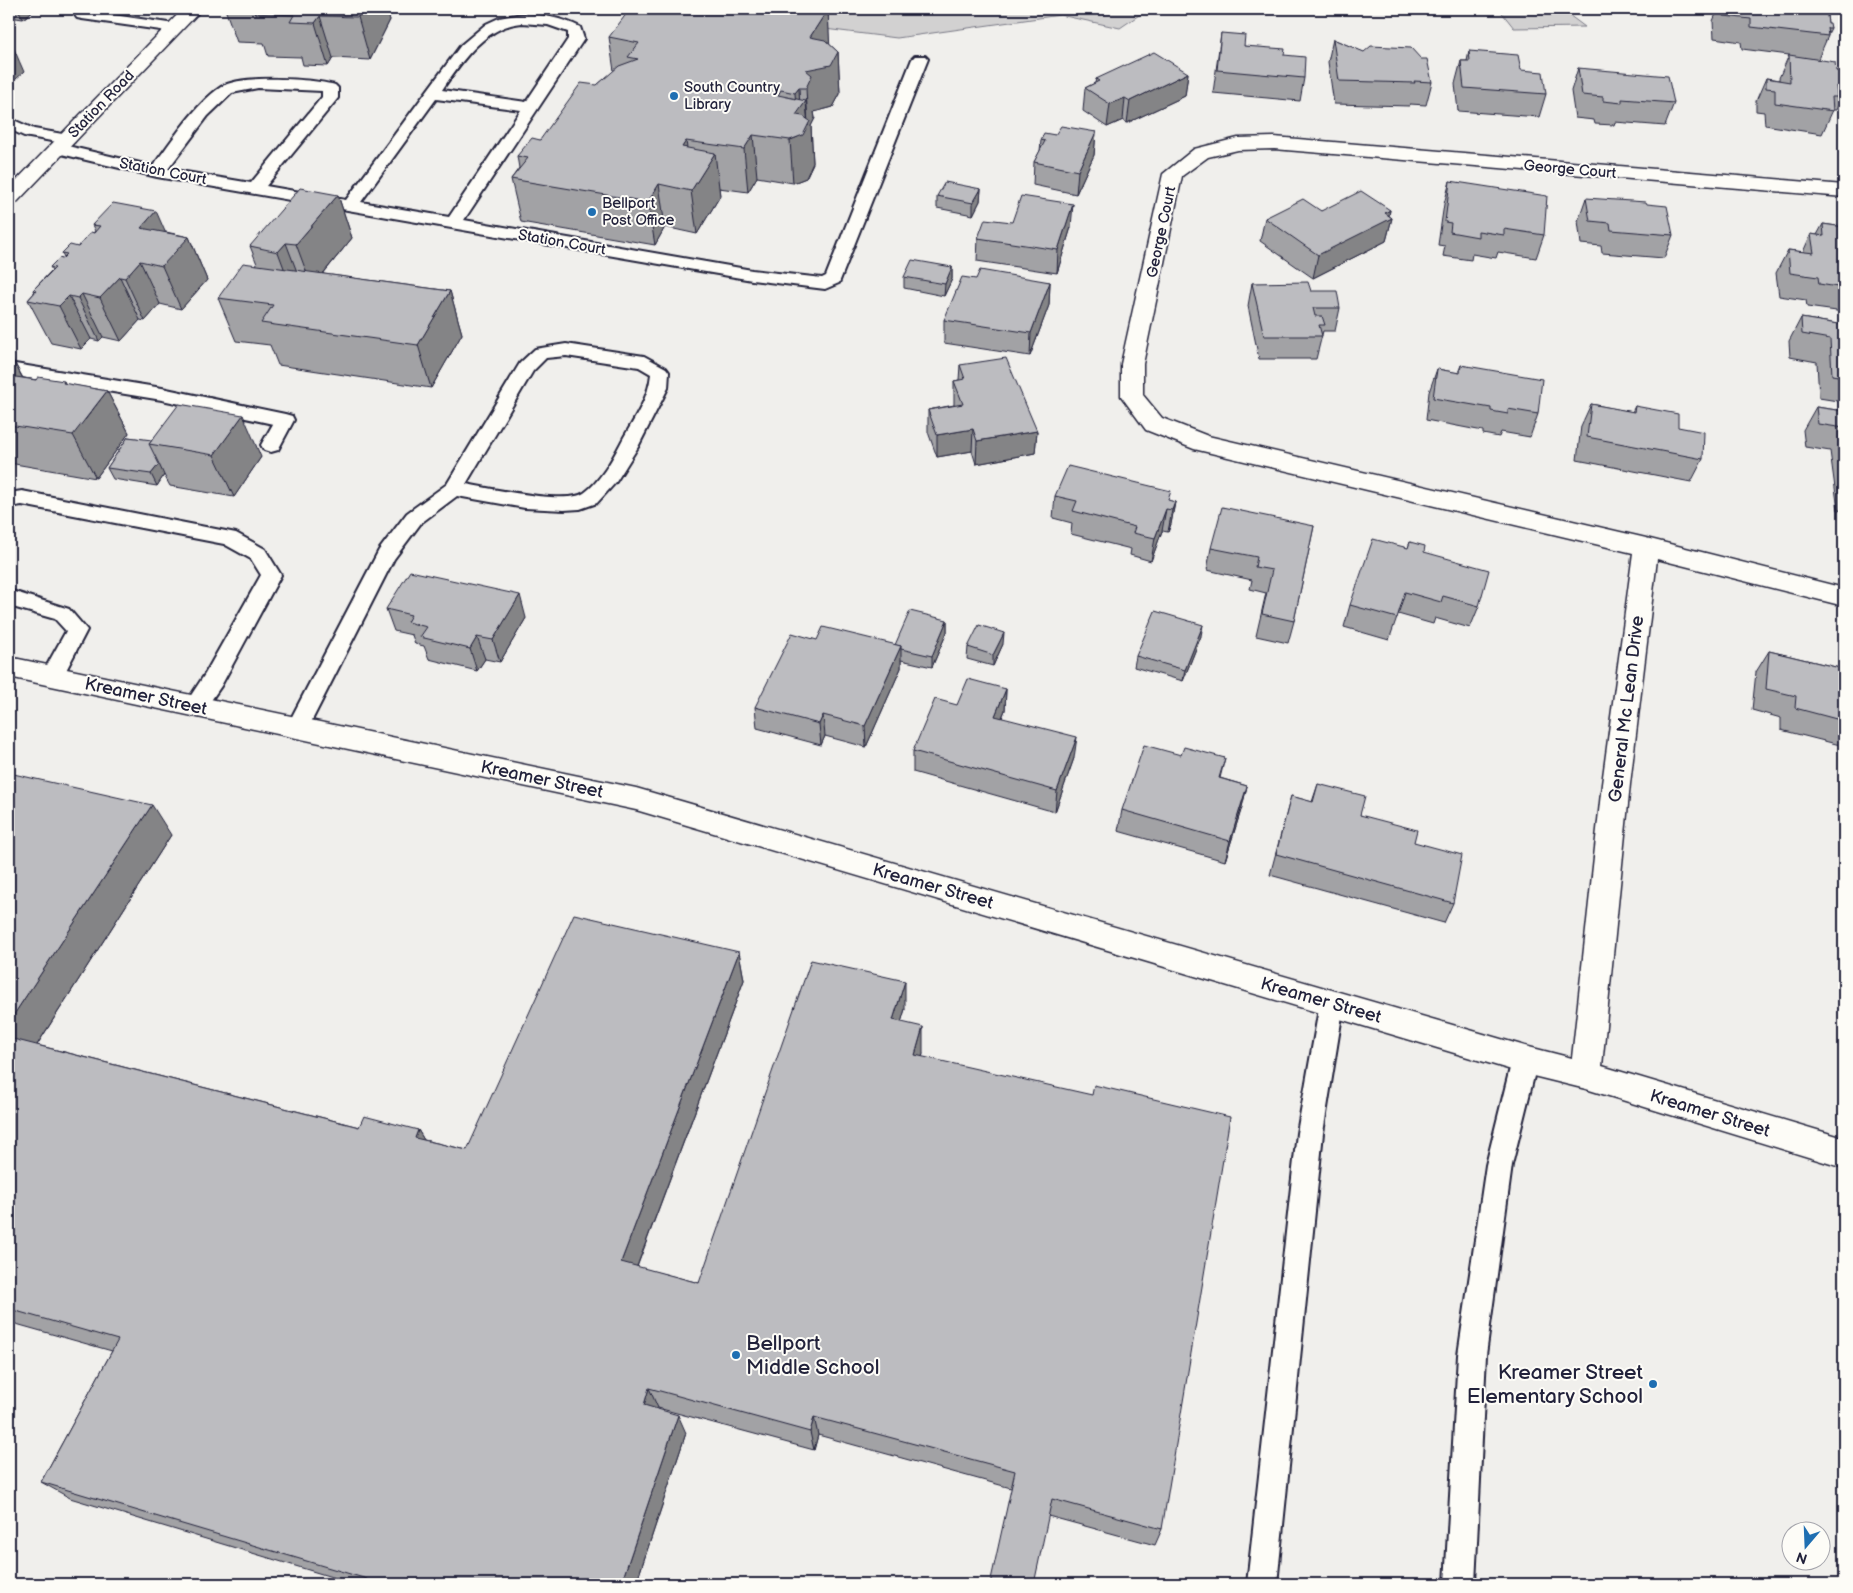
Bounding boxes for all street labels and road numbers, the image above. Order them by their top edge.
street label: Station Road [64,66,138,142]
street label: Station Court [118,154,209,189]
street label: George Court [1523,156,1617,183]
street label: George Court [1143,184,1181,280]
street label: Station Court [517,225,607,260]
street label: General Mc Lean Drive [1605,614,1648,804]
street label: Kreamer Street [83,673,209,720]
street label: Kreamer Street [479,756,605,803]
street label: Kreamer Street [870,859,996,914]
street label: Kreamer Street [1258,973,1384,1028]
street label: Kreamer Street [1647,1085,1773,1142]

